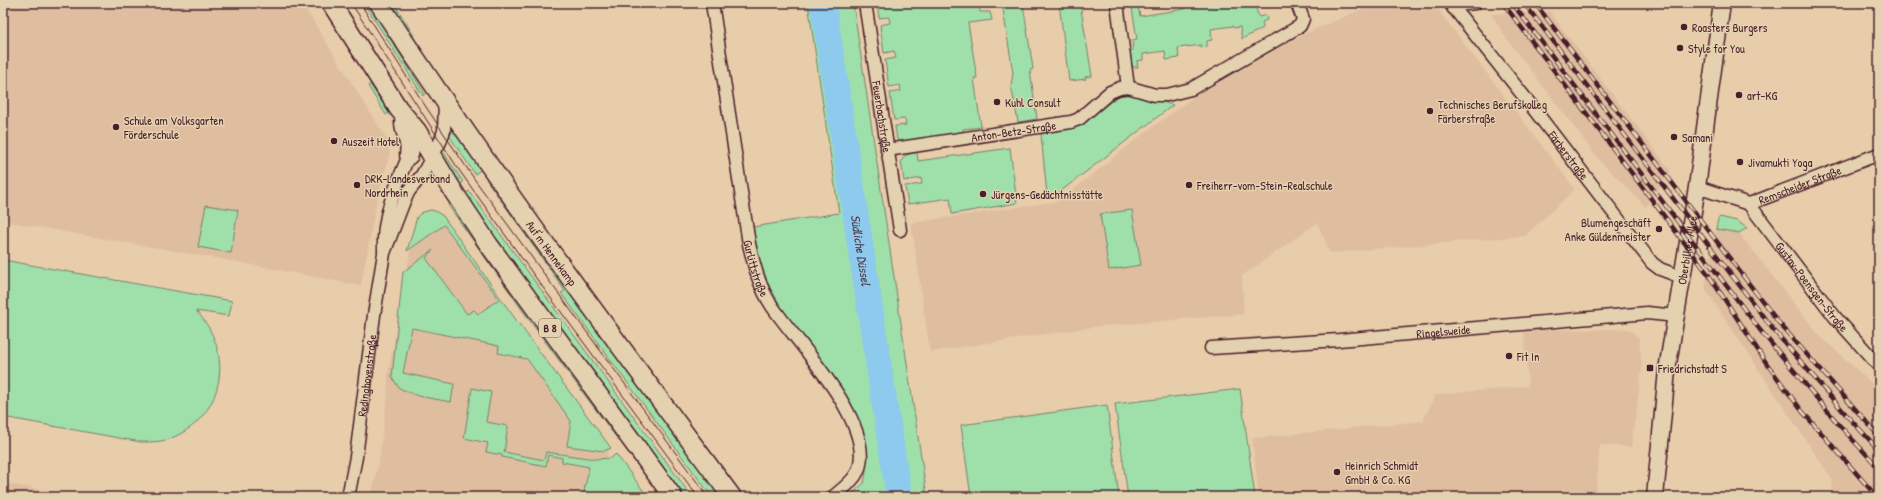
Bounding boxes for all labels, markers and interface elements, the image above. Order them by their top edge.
place label: Roasters Burgers [1692,19,1768,36]
marker: Roasters Burgers [1679,22,1689,32]
place label: Style for You [1688,40,1745,57]
marker: Style for You [1675,43,1685,53]
street label: Feuerbachstraße [868,79,896,154]
place label: art-KG [1747,87,1778,104]
marker: art-KG [1734,90,1744,100]
place label: Kuhl Consult [1005,94,1062,111]
place label: Technisches Berufskolleg Färberstraße [1437,96,1547,127]
marker: Kuhl Consult [992,97,1002,107]
marker: Technisches Berufskolleg Färberstraße [1425,106,1435,116]
place label: Schule am Volksgarten Förderschule [123,112,224,143]
street label: Anton-Betz-Straße [970,116,1057,146]
marker: Schule am Volksgarten Förderschule [111,122,121,132]
street label: Färberstraße [1544,126,1593,183]
place label: Samani [1682,129,1713,146]
marker: Samani [1669,132,1679,142]
place label: Auszeit Hotel [342,133,400,150]
marker: Auszeit Hotel [329,136,339,146]
place label: Jivamukti Yoga [1748,154,1813,171]
marker: Jivamukti Yoga [1735,157,1745,167]
street label: Remscheider Straße [1756,161,1844,208]
place label: DRK-Landesverband Nordrhein [365,170,450,201]
place label: Freiherr-vom-Stein-Realschule [1196,177,1333,194]
marker: DRK-Landesverband Nordrhein [352,180,362,190]
marker: Freiherr-vom-Stein-Realschule [1184,180,1194,190]
place label: Jürgens-Gedächtnisstätte [991,186,1103,203]
marker: Jürgens-Gedächtnisstätte [978,189,988,199]
water label: Südliche Düssel [847,213,875,287]
place label: Blumengeschäft Anke Güldenmeister [1565,214,1652,245]
street label: Oberbilker Allee [1673,214,1701,286]
street label: Auf'm Hennekamp [523,217,581,289]
marker: Blumengeschäft Anke Güldenmeister [1654,224,1664,234]
street label: Gustav-Poensgen-Straße [1772,238,1853,335]
street label: Gurlittstraße [740,239,774,300]
road number: B 8 [539,319,561,337]
street label: Ringelsweide [1416,320,1471,342]
street label: Redinghovenstraße [353,333,380,417]
place label: Fit In [1516,348,1539,365]
marker: Fit In [1504,351,1514,361]
place label: Friedrichstadt S [1657,360,1727,377]
marker: Friedrichstadt S [1645,363,1655,373]
place label: Heinrich Schmidt GmbH & Co. KG [1345,457,1419,488]
marker: Heinrich Schmidt GmbH & Co. KG [1332,467,1342,477]

